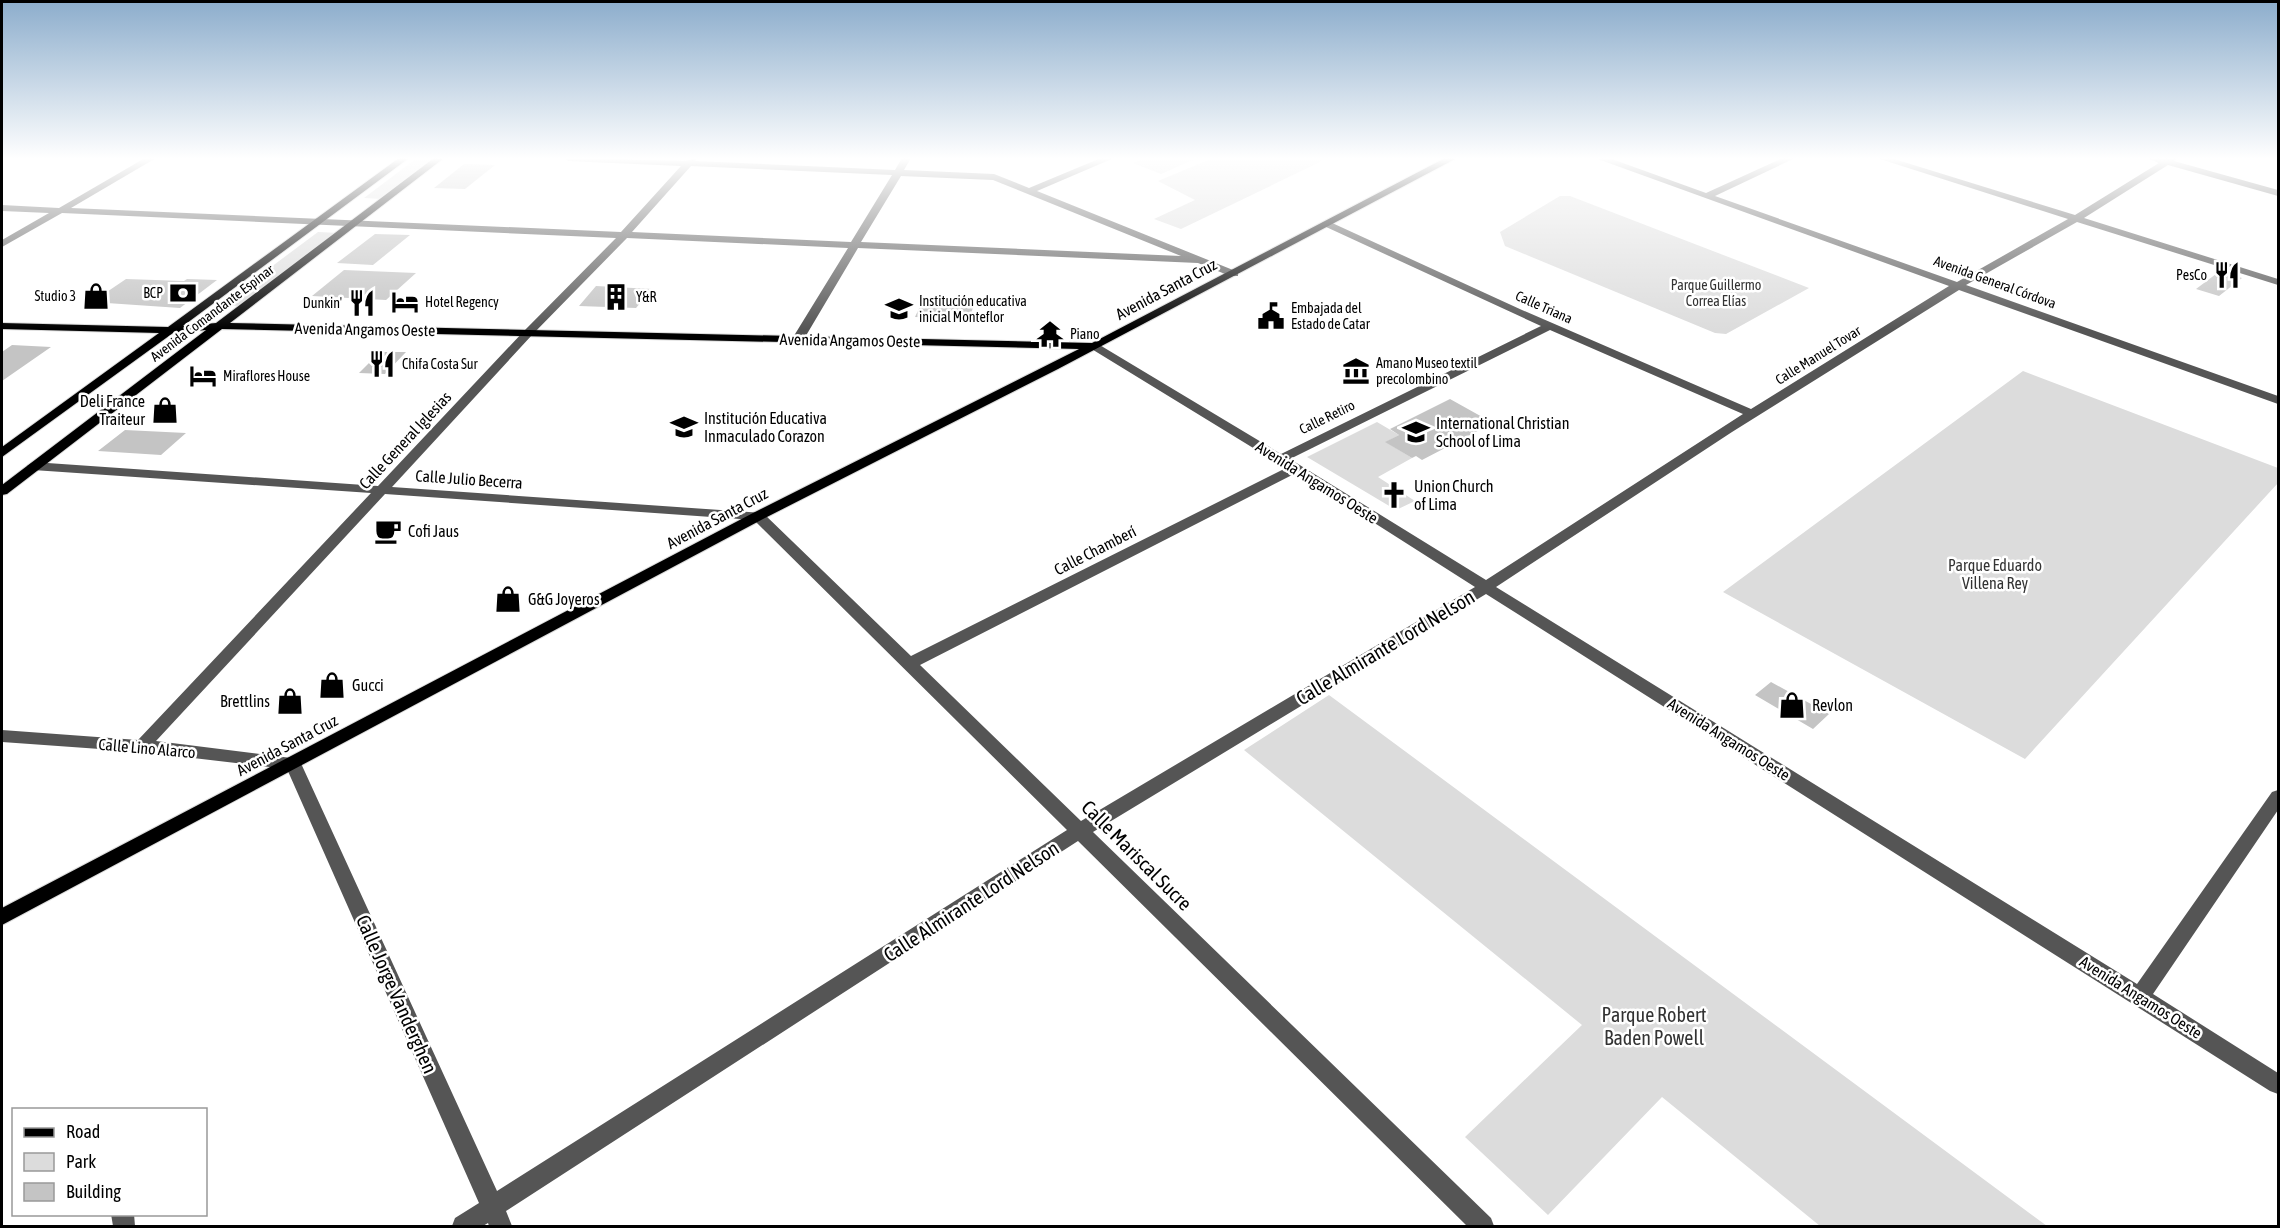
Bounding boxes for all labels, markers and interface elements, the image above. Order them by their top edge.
street label: Avenida General Córdova [1932,252,2058,312]
street label: Avenida Santa Cruz [1112,255,1220,323]
restaurant icon: PesCo [2212,260,2242,290]
street label: Avenida Comandante Espinar [147,261,278,365]
place label: PesCo [2176,267,2207,283]
park label: Parque Guillermo Correa Elías [1671,277,1761,309]
bank icon: BCP [168,278,198,308]
shop icon: Studio 3 [81,281,111,311]
building icon: Y&R [601,282,631,312]
place label: BCP [143,285,163,301]
hotel icon: Hotel Regency [390,287,420,317]
street label: Calle Triana [1513,287,1575,327]
place label: Studio 3 [34,288,76,304]
restaurant icon: Dunkin' [347,288,377,318]
place label: Y&R [636,289,657,305]
place label: Institución educativa inicial Monteflor [919,293,1027,325]
place label: Hotel Regency [425,294,499,310]
school or university icon: Institución educativa inicial Monteflor [884,294,914,324]
place label: Dunkin' [303,295,342,311]
place label: Embajada del Estado de Catar [1291,300,1371,332]
public building icon: Embajada del Estado de Catar [1256,301,1286,331]
street label: Avenida Angamos Oeste [295,319,435,340]
temple icon: Piano [1035,319,1065,349]
street label: Calle Manuel Tovar [1772,322,1864,388]
place label: Piano [1070,326,1100,342]
street label: Avenida Angamos Oeste [780,330,920,351]
restaurant icon: Chifa Costa Sur [367,349,397,379]
place label: Amano Museo textil precolombino [1376,355,1478,387]
place label: Chifa Costa Sur [402,356,479,372]
museum icon: Amano Museo textil precolombino [1341,356,1371,386]
hotel icon: Miraflores House [188,361,218,391]
place label: Miraflores House [223,368,310,384]
street label: Calle General Iglesias [355,387,456,493]
place label: Deli France Traiteur [80,392,145,428]
shop icon: Deli France Traiteur [150,395,180,425]
street label: Calle Retiro [1297,397,1357,437]
place label: Institución Educativa Inmaculado Corazon [704,409,827,445]
school or university icon: Institución Educativa Inmaculado Corazon [669,412,699,442]
place label: International Christian School of Lima [1436,414,1569,450]
school or university icon: International Christian School of Lima [1401,417,1431,447]
street label: Avenida Angamos Oeste [1252,437,1381,528]
street label: Calle Julio Becerra [415,466,523,492]
place label: Union Church of Lima [1414,477,1493,513]
church icon: Union Church of Lima [1379,480,1409,510]
street label: Avenida Santa Cruz [663,484,771,552]
cafe icon: Cofi Jaus [373,516,403,546]
place label: Cofi Jaus [408,522,459,540]
street label: Calle Chamberí [1051,522,1139,578]
park label: Parque Eduardo Villena Rey [1948,556,2042,593]
shop icon: G&G Joyeros [493,584,523,614]
street label: Calle Almirante Lord Nelson [1292,585,1478,709]
place label: G&G Joyeros [528,590,600,609]
shop icon: Gucci [317,670,347,700]
place label: Gucci [352,676,384,694]
shop icon: Brettlins [275,686,305,716]
shop icon: Revlon [1777,690,1807,720]
place label: Brettlins [220,692,270,710]
street label: Avenida Angamos Oeste [1664,694,1793,785]
place label: Revlon [1812,696,1853,714]
street label: Avenida Santa Cruz [233,711,341,779]
street label: Calle Lino Alarco [98,735,196,761]
street label: Calle Mariscal Sucre [1077,795,1197,915]
street label: Calle Almirante Lord Nelson [879,836,1063,966]
street label: Calle Jorge Vanderghen [352,911,442,1077]
street label: Avenida Angamos Oeste [2076,952,2205,1043]
park label: Parque Robert Baden Powell [1602,1003,1707,1049]
legend [12,1108,207,1216]
text: Road [66,1121,100,1142]
text: Park [66,1151,96,1172]
text: Building [66,1181,121,1202]

